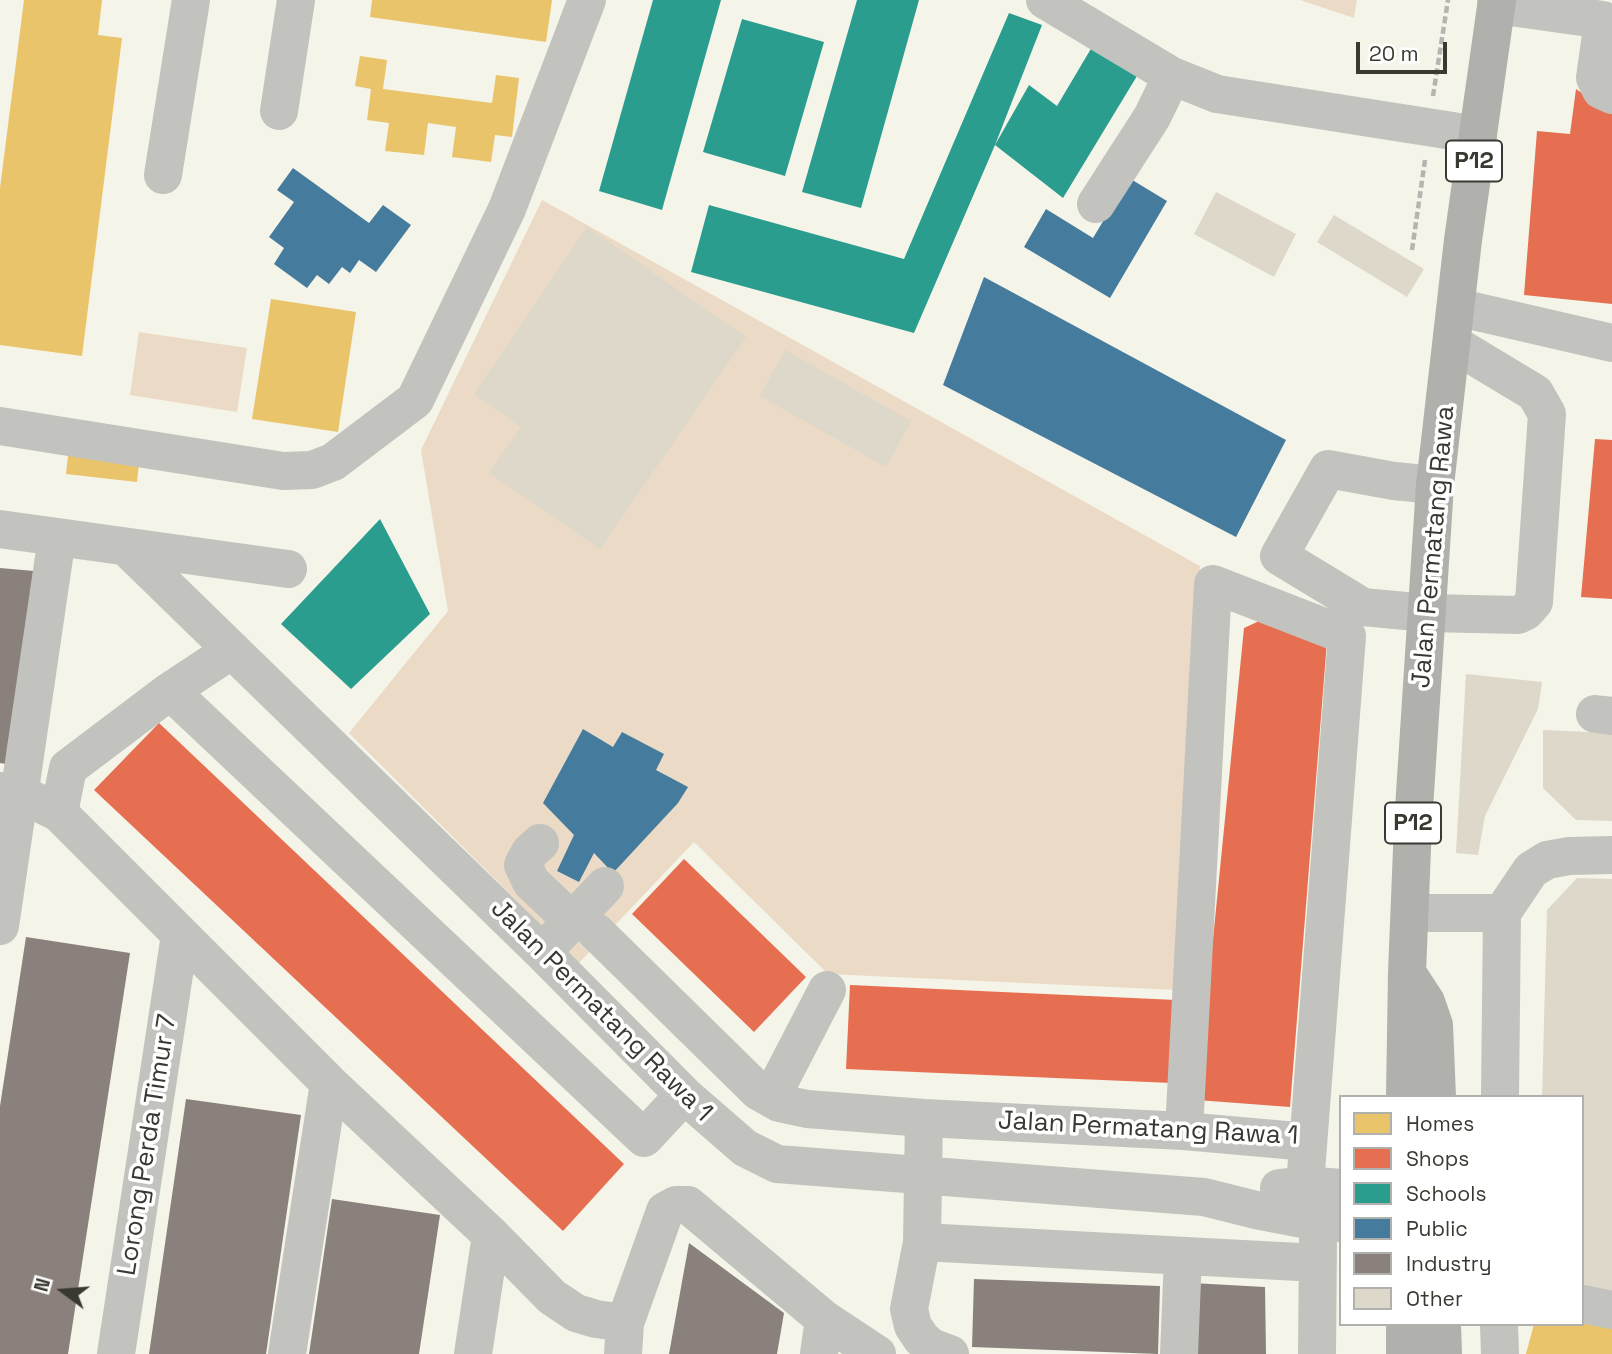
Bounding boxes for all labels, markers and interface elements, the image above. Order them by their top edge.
scale bar [1360,28,1451,72]
text: 20 m [1369,40,1419,67]
road number: P12 [1446,140,1502,182]
street label: Jalan Permatang Rawa [1406,405,1462,689]
road number: P12 [1385,802,1441,844]
street label: Jalan Permatang Rawa 1 [484,894,718,1128]
street label: Lorong Perda Timur 7 [112,1012,184,1278]
legend [1339,1095,1584,1326]
street label: Jalan Permatang Rawa 1 [997,1106,1299,1152]
text: Homes [1406,1110,1474,1137]
text: Shops [1406,1145,1469,1172]
text: Schools [1406,1180,1486,1207]
text: Public [1406,1215,1468,1242]
text: Industry [1406,1250,1492,1277]
north arrow [28,1256,98,1326]
text: N [29,1276,56,1295]
text: Other [1406,1285,1463,1312]

